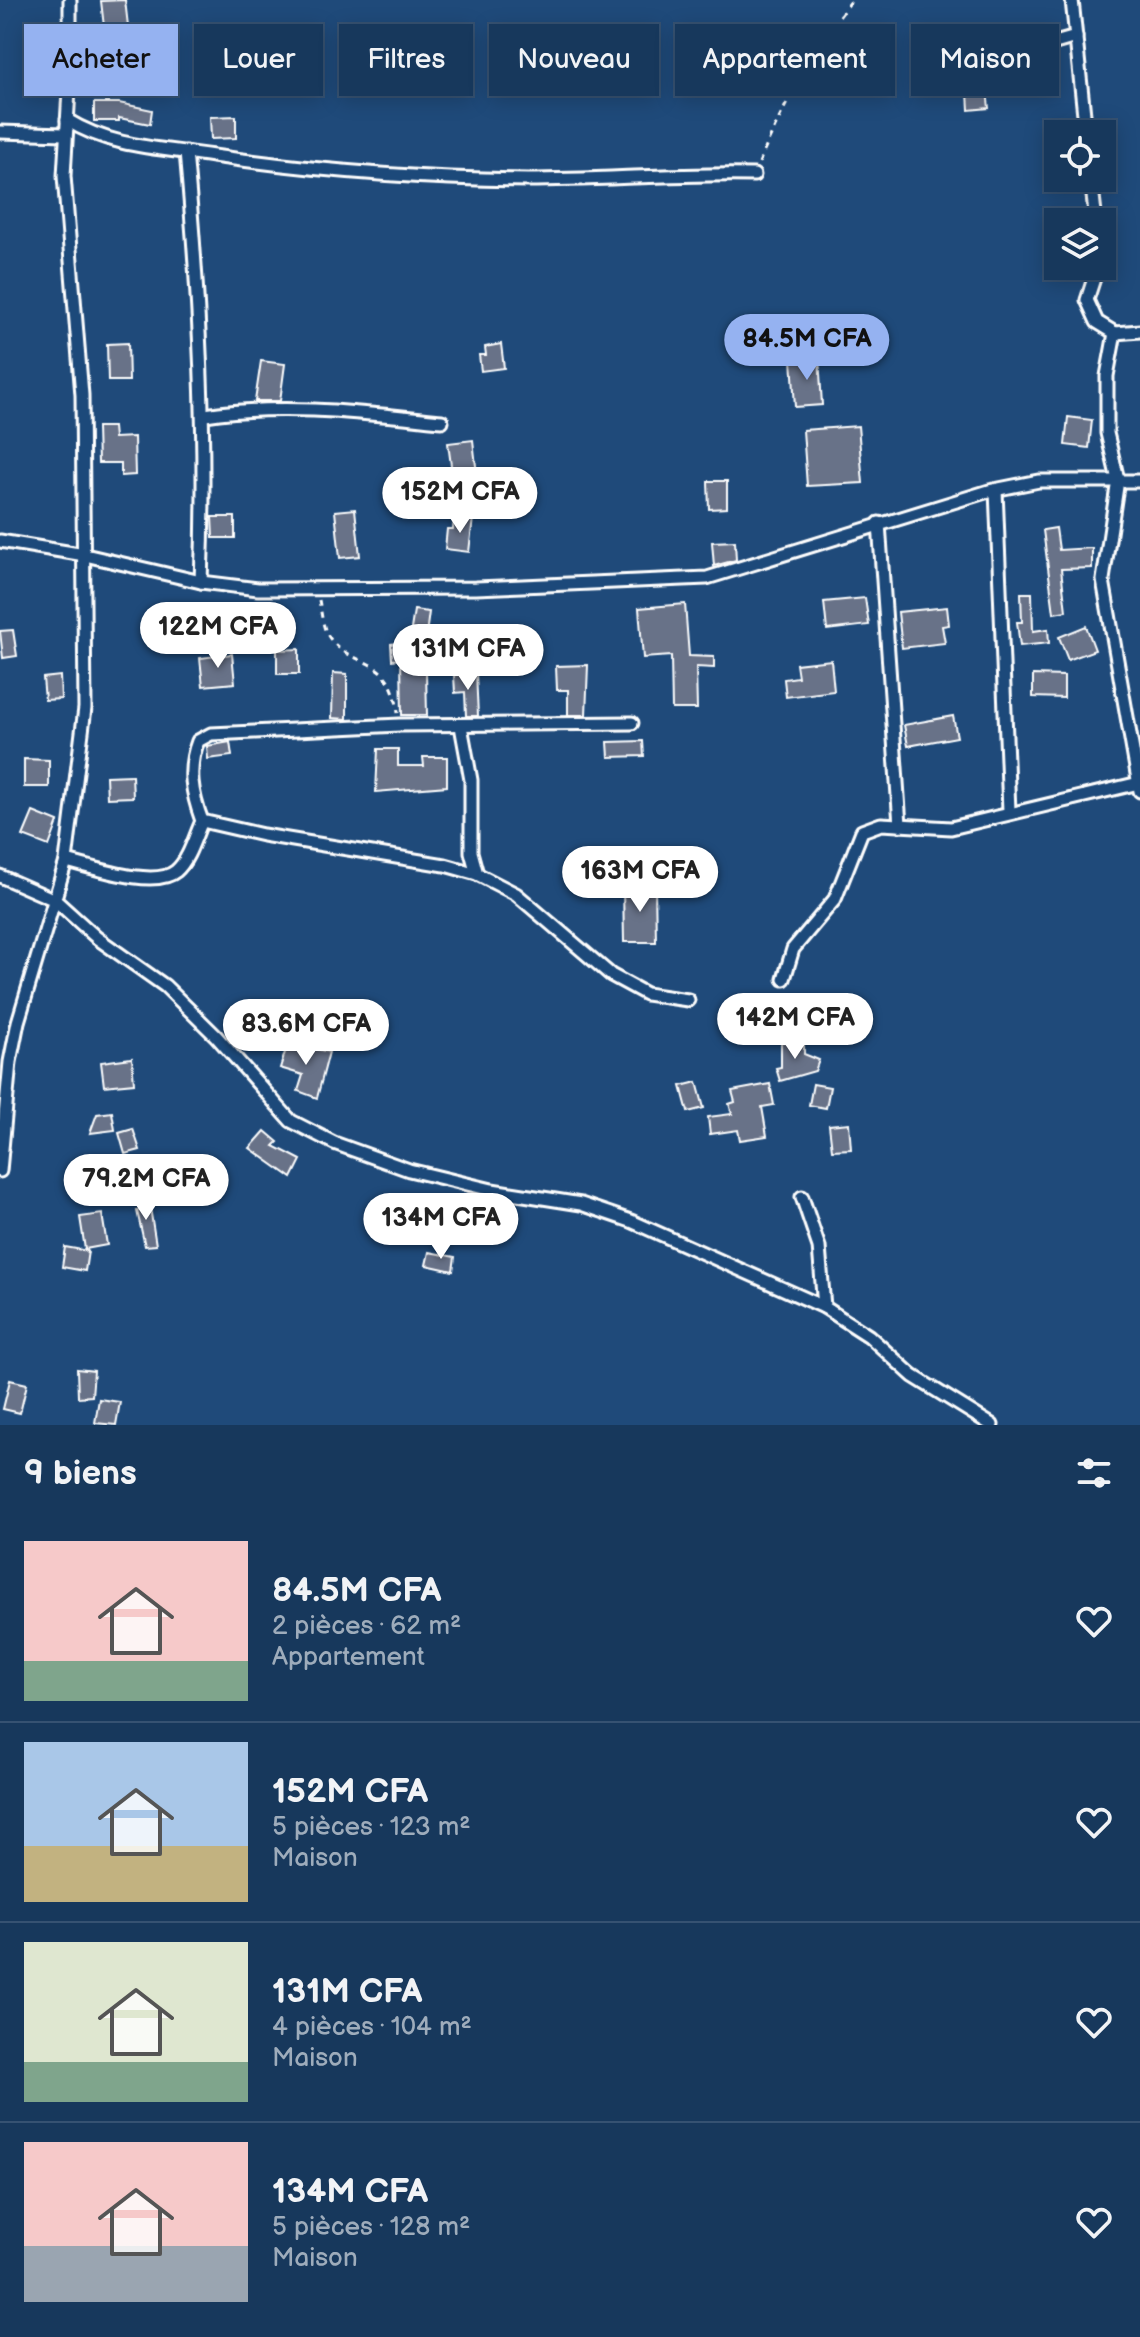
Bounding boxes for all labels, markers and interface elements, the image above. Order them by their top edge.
chip: Acheter [24,24,178,96]
chip: Louer [194,24,323,96]
chip: Filtres [339,24,473,96]
chip: Nouveau [489,24,659,96]
chip: Appartement [675,24,895,96]
chip: Maison [911,24,1059,96]
map controls [1044,120,1116,280]
button: locate [1044,120,1116,192]
button: layers [1044,208,1116,280]
pin: 84.5M CFA [715,314,899,382]
text: 84.5M CFA [742,324,872,355]
pin: 152M CFA [377,467,543,535]
text: 152M CFA [400,477,520,508]
pin: 122M CFA [135,602,301,670]
text: 122M CFA [158,612,278,643]
pin: 131M CFA [385,624,551,692]
text: 131M CFA [411,634,525,665]
pin: 163M CFA [557,846,723,914]
text: 163M CFA [580,856,700,887]
pin: 142M CFA [712,993,878,1061]
pin: 83.6M CFA [214,999,398,1067]
text: 142M CFA [735,1003,855,1034]
text: 83.6M CFA [241,1009,371,1040]
pin: 79.2M CFA [54,1154,238,1222]
text: 79.2M CFA [82,1164,210,1195]
pin: 134M CFA [358,1193,524,1261]
text: 134M CFA [381,1203,501,1234]
icon: filters [1072,1451,1116,1495]
text: 9 biens [24,1453,137,1494]
text: 84.5M CFA [272,1570,441,1611]
icon: home [88,1573,184,1669]
icon: heart [1072,1599,1116,1643]
text: 2 pièces · 62 m² [272,1611,461,1642]
text: Appartement [272,1642,425,1673]
text: 152M CFA [272,1771,428,1812]
icon: home [88,1774,184,1870]
icon: heart [1072,1800,1116,1844]
text: 5 pièces · 123 m² [272,1812,470,1843]
text: Maison [272,1843,358,1874]
text: 131M CFA [272,1971,422,2012]
icon: home [88,1974,184,2070]
icon: heart [1072,2000,1116,2044]
text: 4 pièces · 104 m² [272,2012,472,2043]
text: Maison [272,2043,358,2074]
text: 134M CFA [272,2171,428,2212]
icon: home [88,2174,184,2270]
icon: heart [1072,2200,1116,2244]
text: 5 pièces · 128 m² [272,2212,470,2243]
text: Maison [272,2243,358,2274]

